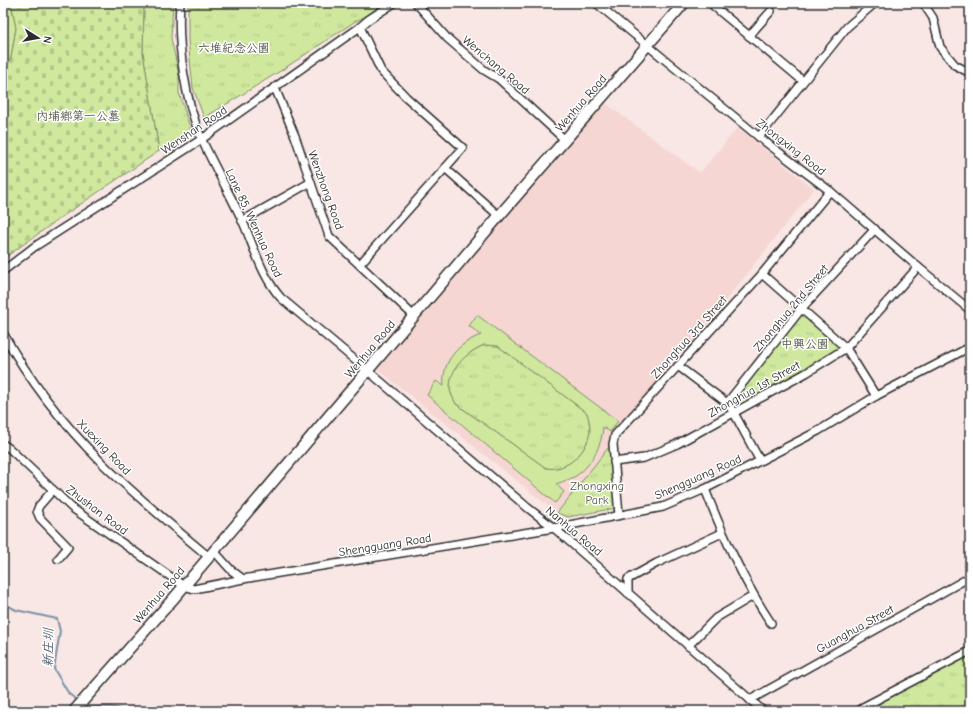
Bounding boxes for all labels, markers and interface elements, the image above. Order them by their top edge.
north arrow [18,18,58,58]
street label: Wenchang Road [459,33,533,97]
text: N [40,35,54,45]
park label: 六堆紀念公園 [198,41,270,55]
street label: Wenhua Road [552,72,610,134]
street label: Wenshan Road [158,103,230,157]
park label: 內埔鄉第一公墓 [36,109,120,123]
street label: Zhongxing Road [754,116,828,178]
street label: Wenzhong Road [305,149,347,231]
street label: Lane 85, Wenhua Road [223,166,285,280]
street label: Zhonghua 2nd Street [751,261,832,354]
street label: Zhonghua 3rd Street [648,292,730,381]
street label: Wenhua Road [342,317,398,381]
park label: 中興公園 [781,337,829,351]
street label: Zhonghua 1st Street [706,358,803,420]
street label: Xuexing Road [74,416,134,478]
street label: Shengguang Road [652,452,744,502]
park label: Zhongxing Park [570,479,624,507]
street label: Zhushan Road [63,482,131,538]
street label: Nanhua Road [543,503,605,559]
street label: Shengguang Road [338,531,432,559]
street label: Wenhua Road [130,564,188,626]
street label: Guanghua Street [814,602,897,656]
water label: 新庄圳 [40,626,56,668]

